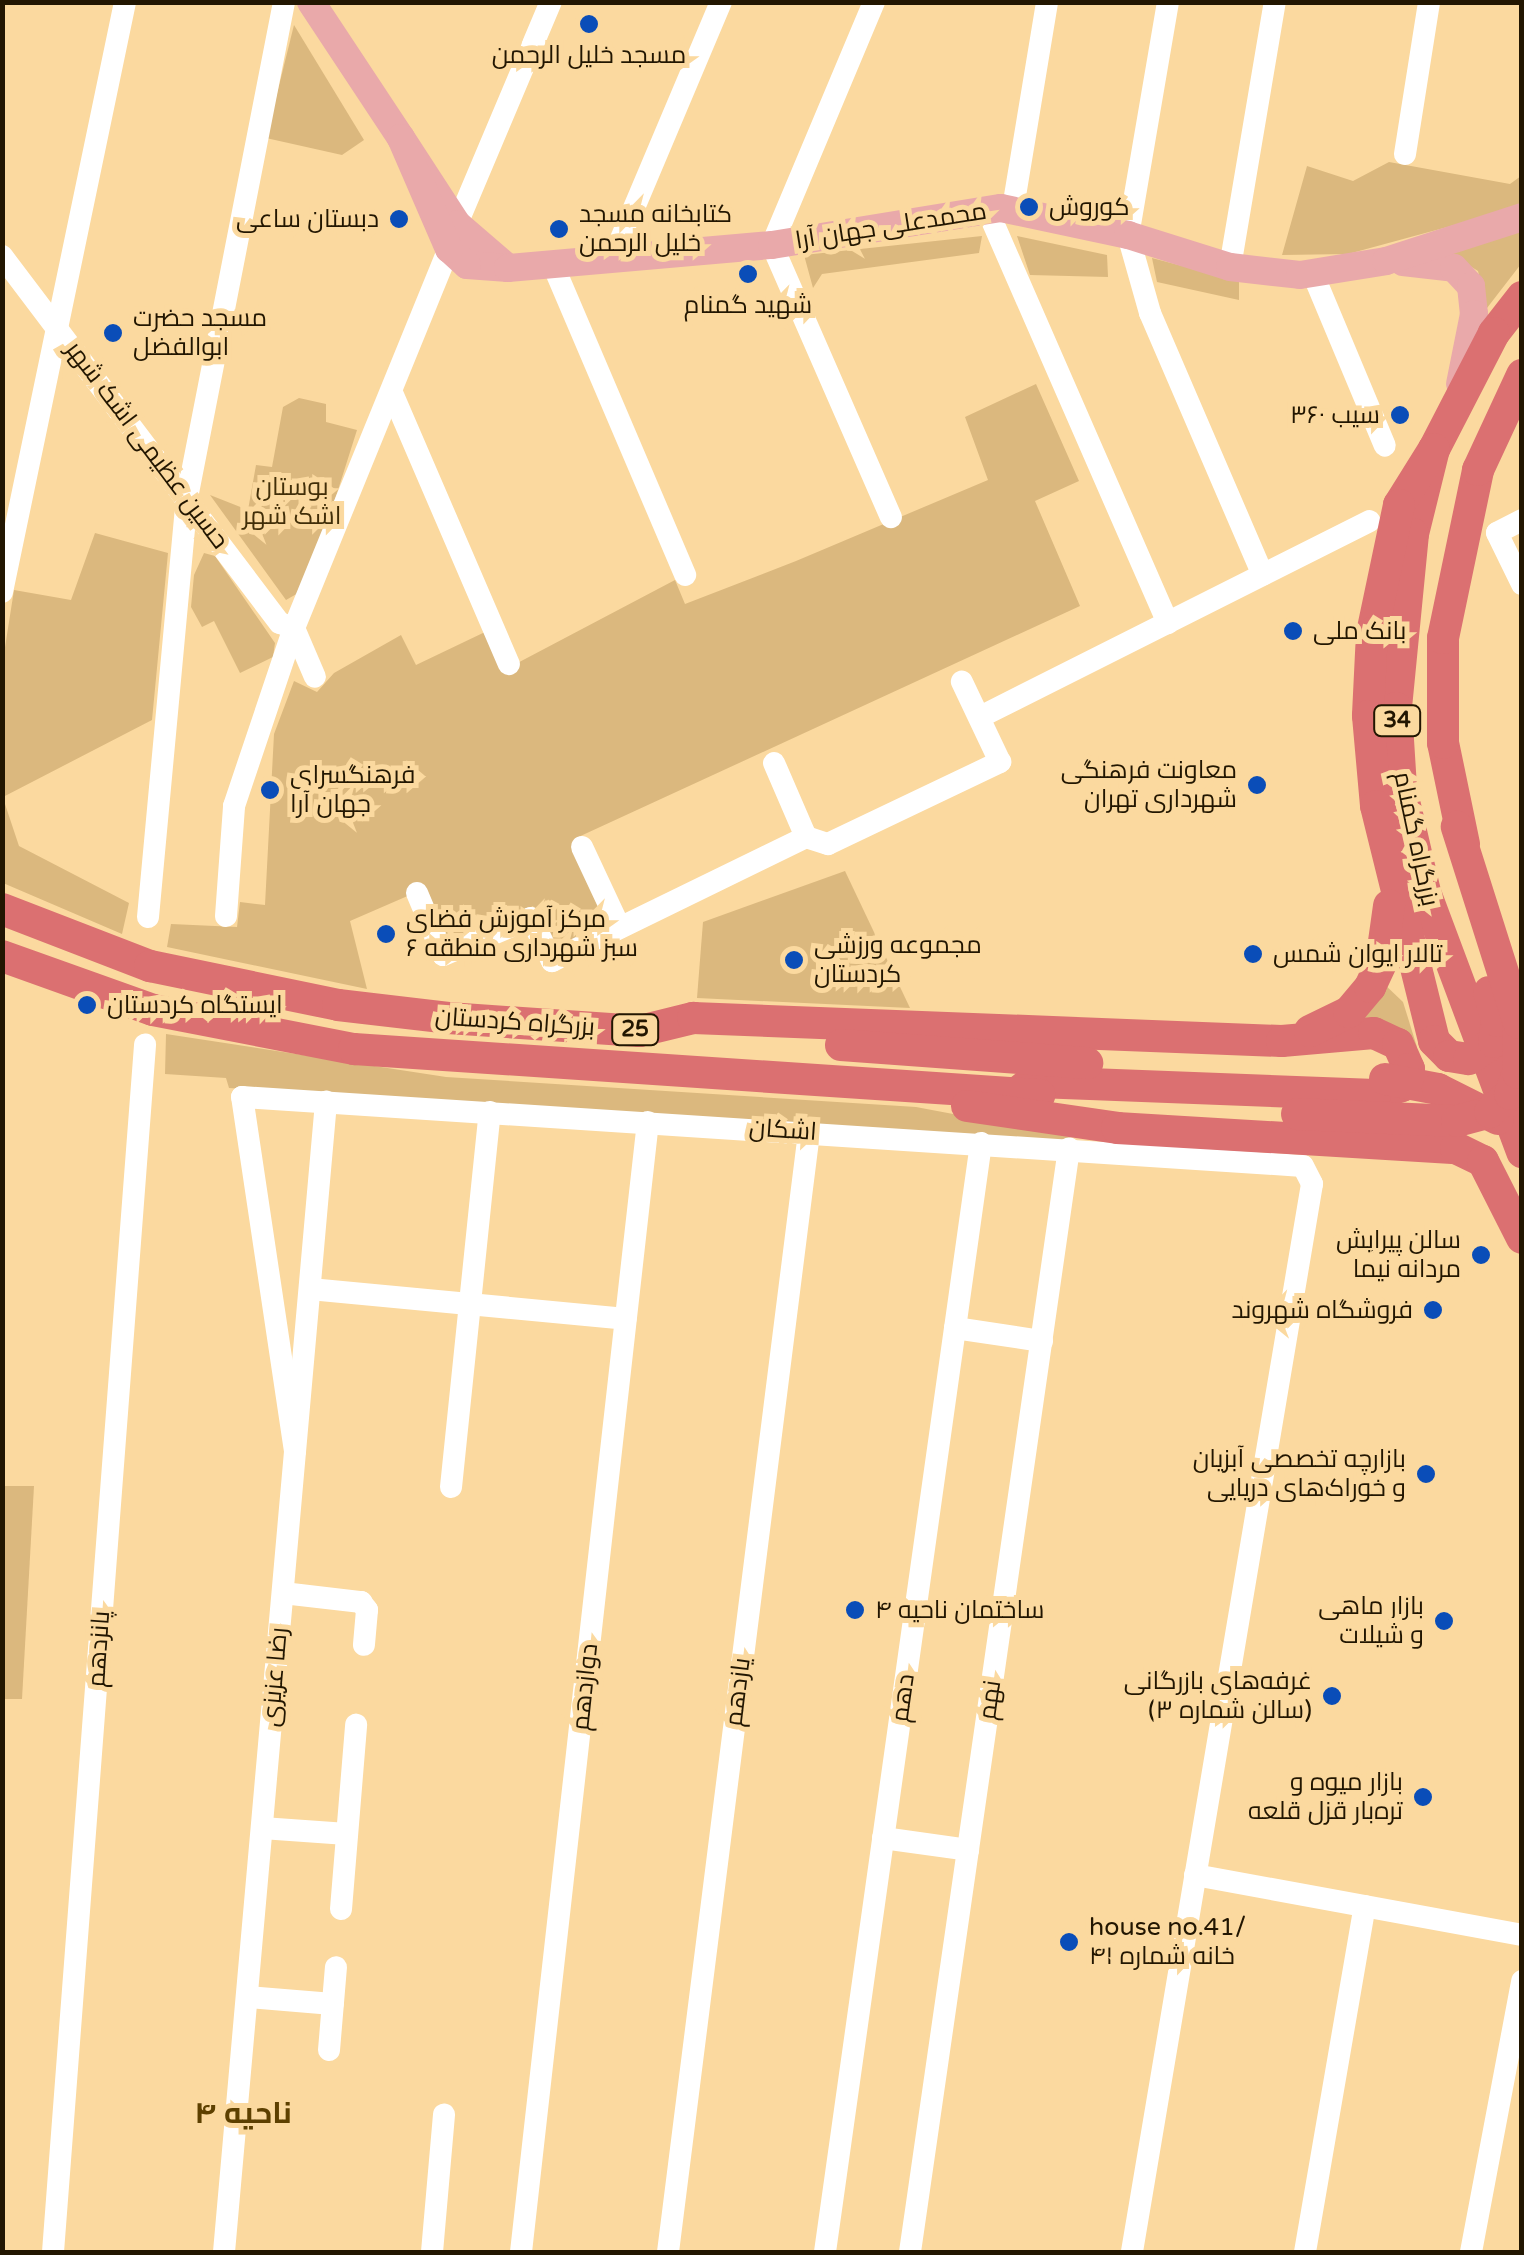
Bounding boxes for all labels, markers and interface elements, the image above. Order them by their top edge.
marker: مسجد خلیل الرحمن [578,13,600,35]
place label: مسجد خلیل الرحمن [492,40,686,70]
place label: کوروش [1049,192,1130,222]
street label: محمدعلی جهان آرا [793,196,989,256]
marker: کوروش [1018,196,1040,218]
place label: كتابخانه مسجد خليل الرحمن [579,200,732,259]
place label: دبستان ساعی [236,204,379,234]
marker: دبستان ساعی [388,208,410,230]
marker: كتابخانه مسجد خليل الرحمن [548,218,570,240]
marker: شهید گمنام [737,263,759,285]
place label: شهید گمنام [684,290,812,320]
place label: مسجد حضرت ابوالفضل [133,304,267,363]
marker: مسجد حضرت ابوالفضل [102,322,124,344]
street label: حسین عظیمی اشک شهر [59,335,235,555]
place label: سیب ۳۶۰ [1290,400,1380,430]
marker: سیب ۳۶۰ [1389,404,1411,426]
park label: بوستان اشک شهر [243,473,341,532]
place label: بانک ملی [1313,616,1406,646]
marker: بانک ملی [1282,620,1304,642]
road number: 34 [1372,704,1422,738]
place label: معاونت فرهنگی شهرداری تهران [1061,756,1237,815]
place label: فرهنگسرای جهان آرا [290,761,415,820]
street label: بزرگراه گمنام [1387,769,1445,909]
marker: معاونت فرهنگی شهرداری تهران [1246,774,1268,796]
marker: فرهنگسرای جهان آرا [259,779,281,801]
place label: مرکز آموزش فضای سبز شهرداری منطقه ۶ [406,905,638,964]
marker: مرکز آموزش فضای سبز شهرداری منطقه ۶ [375,923,397,945]
place label: مجموعه ورزشی کردستان [814,931,982,990]
place label: تالار ایوان شمس [1273,939,1443,969]
marker: تالار ایوان شمس [1242,943,1264,965]
marker: مجموعه ورزشی کردستان [783,949,805,971]
place label: ایستگاه کردستان [107,990,283,1020]
marker: ایستگاه کردستان [76,994,98,1016]
street label: بزرگراه کردستان [434,1001,596,1043]
road number: 25 [610,1013,660,1047]
street label: اشکان [748,1113,818,1147]
place label: سالن پیرایش مردانه نیما [1336,1226,1461,1285]
marker: سالن پیرایش مردانه نیما [1470,1244,1492,1266]
place label: فروشگاه شهروند [1232,1295,1413,1325]
marker: فروشگاه شهروند [1422,1299,1444,1321]
place label: بازارچه تخصصی آبزیان و خوراک‌های دریایی [1193,1445,1406,1504]
marker: بازارچه تخصصی آبزیان و خوراک‌های دریایی [1415,1463,1437,1485]
place label: بازار ماهی و شیلات [1318,1592,1424,1651]
place label: ساختمان ناحیه ۴ [875,1595,1044,1625]
marker: ساختمان ناحیه ۴ [844,1599,866,1621]
street label: پانزدهم [81,1610,117,1688]
marker: بازار ماهی و شیلات [1433,1610,1455,1632]
street label: رضا عزیزی [256,1626,294,1728]
street label: دوازدهم [566,1642,604,1732]
street label: یازدهم [719,1656,757,1728]
place label: غرفه‌های بازرگانی (سالن شماره ۳) [1124,1667,1312,1726]
street label: دهم [885,1672,921,1724]
street label: نهم [972,1678,1008,1722]
marker: غرفه‌های بازرگانی (سالن شماره ۳) [1321,1685,1343,1707]
place label: بازار میوه و تره‌بار قزل قلعه [1248,1768,1403,1827]
marker: بازار میوه و تره‌بار قزل قلعه [1412,1786,1434,1808]
place label: house no.41/ خانه شماره ۴۱ [1089,1913,1246,1972]
marker: house no.41/ خانه شماره ۴۱ [1058,1931,1080,1953]
district label: ناحیه ۴ [194,2096,292,2132]

